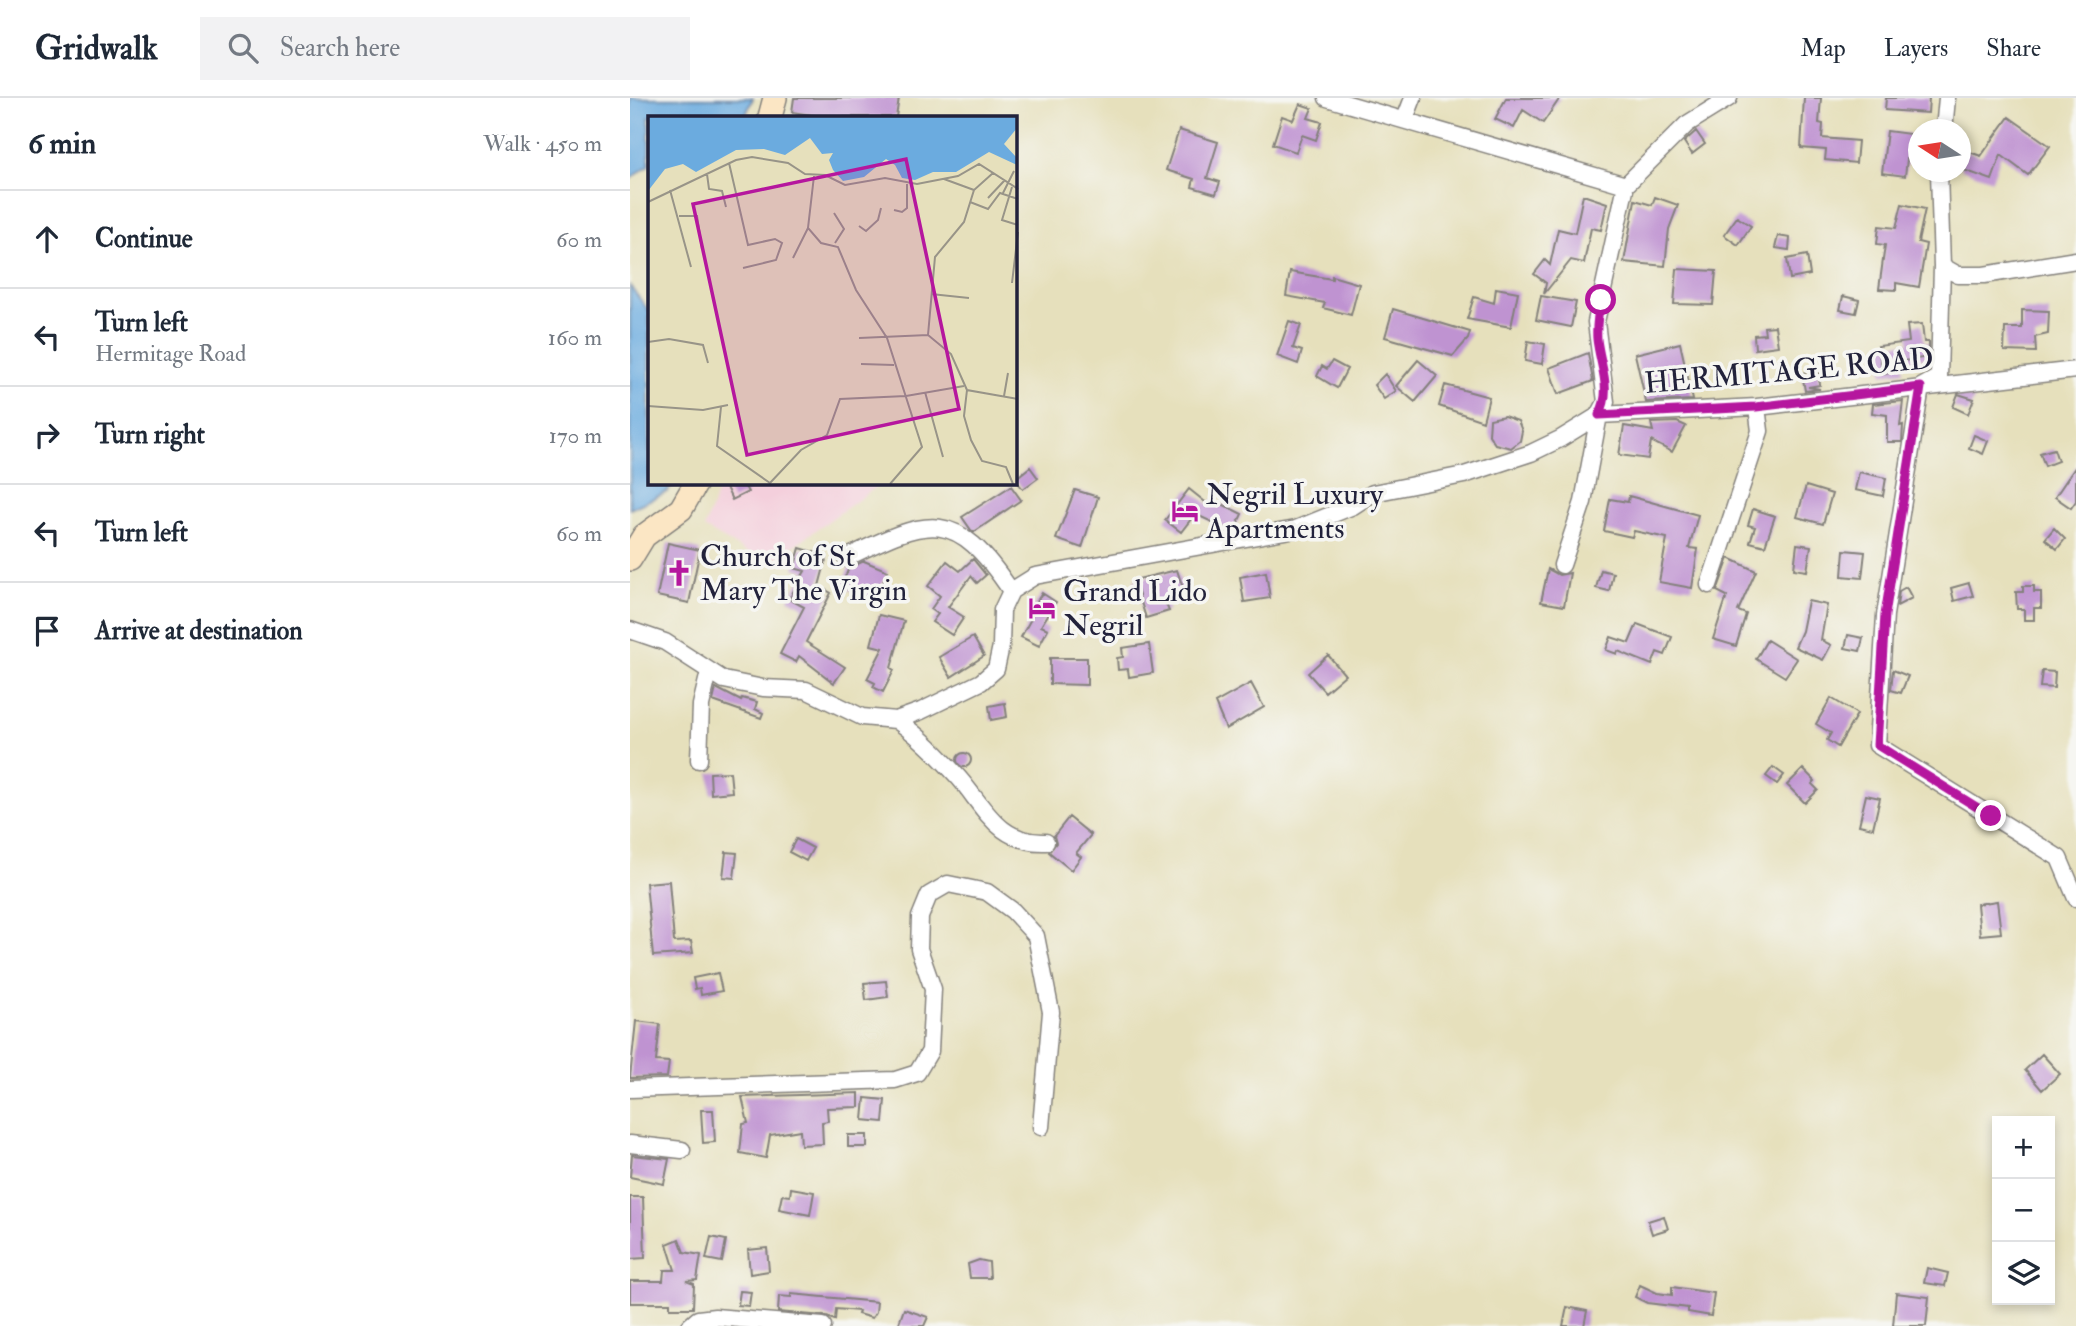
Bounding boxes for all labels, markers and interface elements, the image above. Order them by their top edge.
search box [200,17,690,80]
text: Gridwalk [35,28,158,69]
icon: search [224,29,262,67]
text: Search here [280,32,400,64]
text: Map [1801,33,1846,64]
text: Layers [1884,33,1948,64]
text: Share [1986,33,2041,64]
inset map [648,116,1017,485]
north arrow [1908,119,1971,182]
text: 6 min [28,125,96,162]
text: Walk · 450 m [483,129,602,158]
icon: ahead [28,220,66,258]
text: Continue [95,223,193,255]
text: 60 m [556,225,602,254]
route start [1585,284,1616,315]
text: Turn left [95,307,188,339]
icon: left [28,318,66,356]
text: 160 m [548,323,602,352]
text: Hermitage Road [95,339,246,368]
street label: HERMITAGE ROAD [1643,340,1935,402]
icon: right [28,416,66,454]
text: Turn right [95,419,205,451]
text: 170 m [549,421,602,450]
place label: Negril Luxury Apartments [1205,476,1384,547]
hotel icon: Negril Luxury Apartments [1170,496,1200,526]
icon: left [28,514,66,552]
text: Turn left [95,517,188,549]
text: 60 m [556,519,602,548]
place label: Church of St Mary The Virgin [700,538,907,609]
church icon: Church of St Mary The Virgin [664,558,694,588]
place label: Grand Lido Negril [1063,573,1207,644]
hotel icon: Grand Lido Negril [1027,593,1057,623]
icon: arrive [28,612,66,650]
text: Arrive at destination [95,615,303,647]
route end [1975,800,2006,831]
map controls [1992,1116,2055,1305]
button: + [1992,1116,2055,1179]
button: − [1992,1179,2055,1242]
button: layers [1992,1242,2055,1305]

